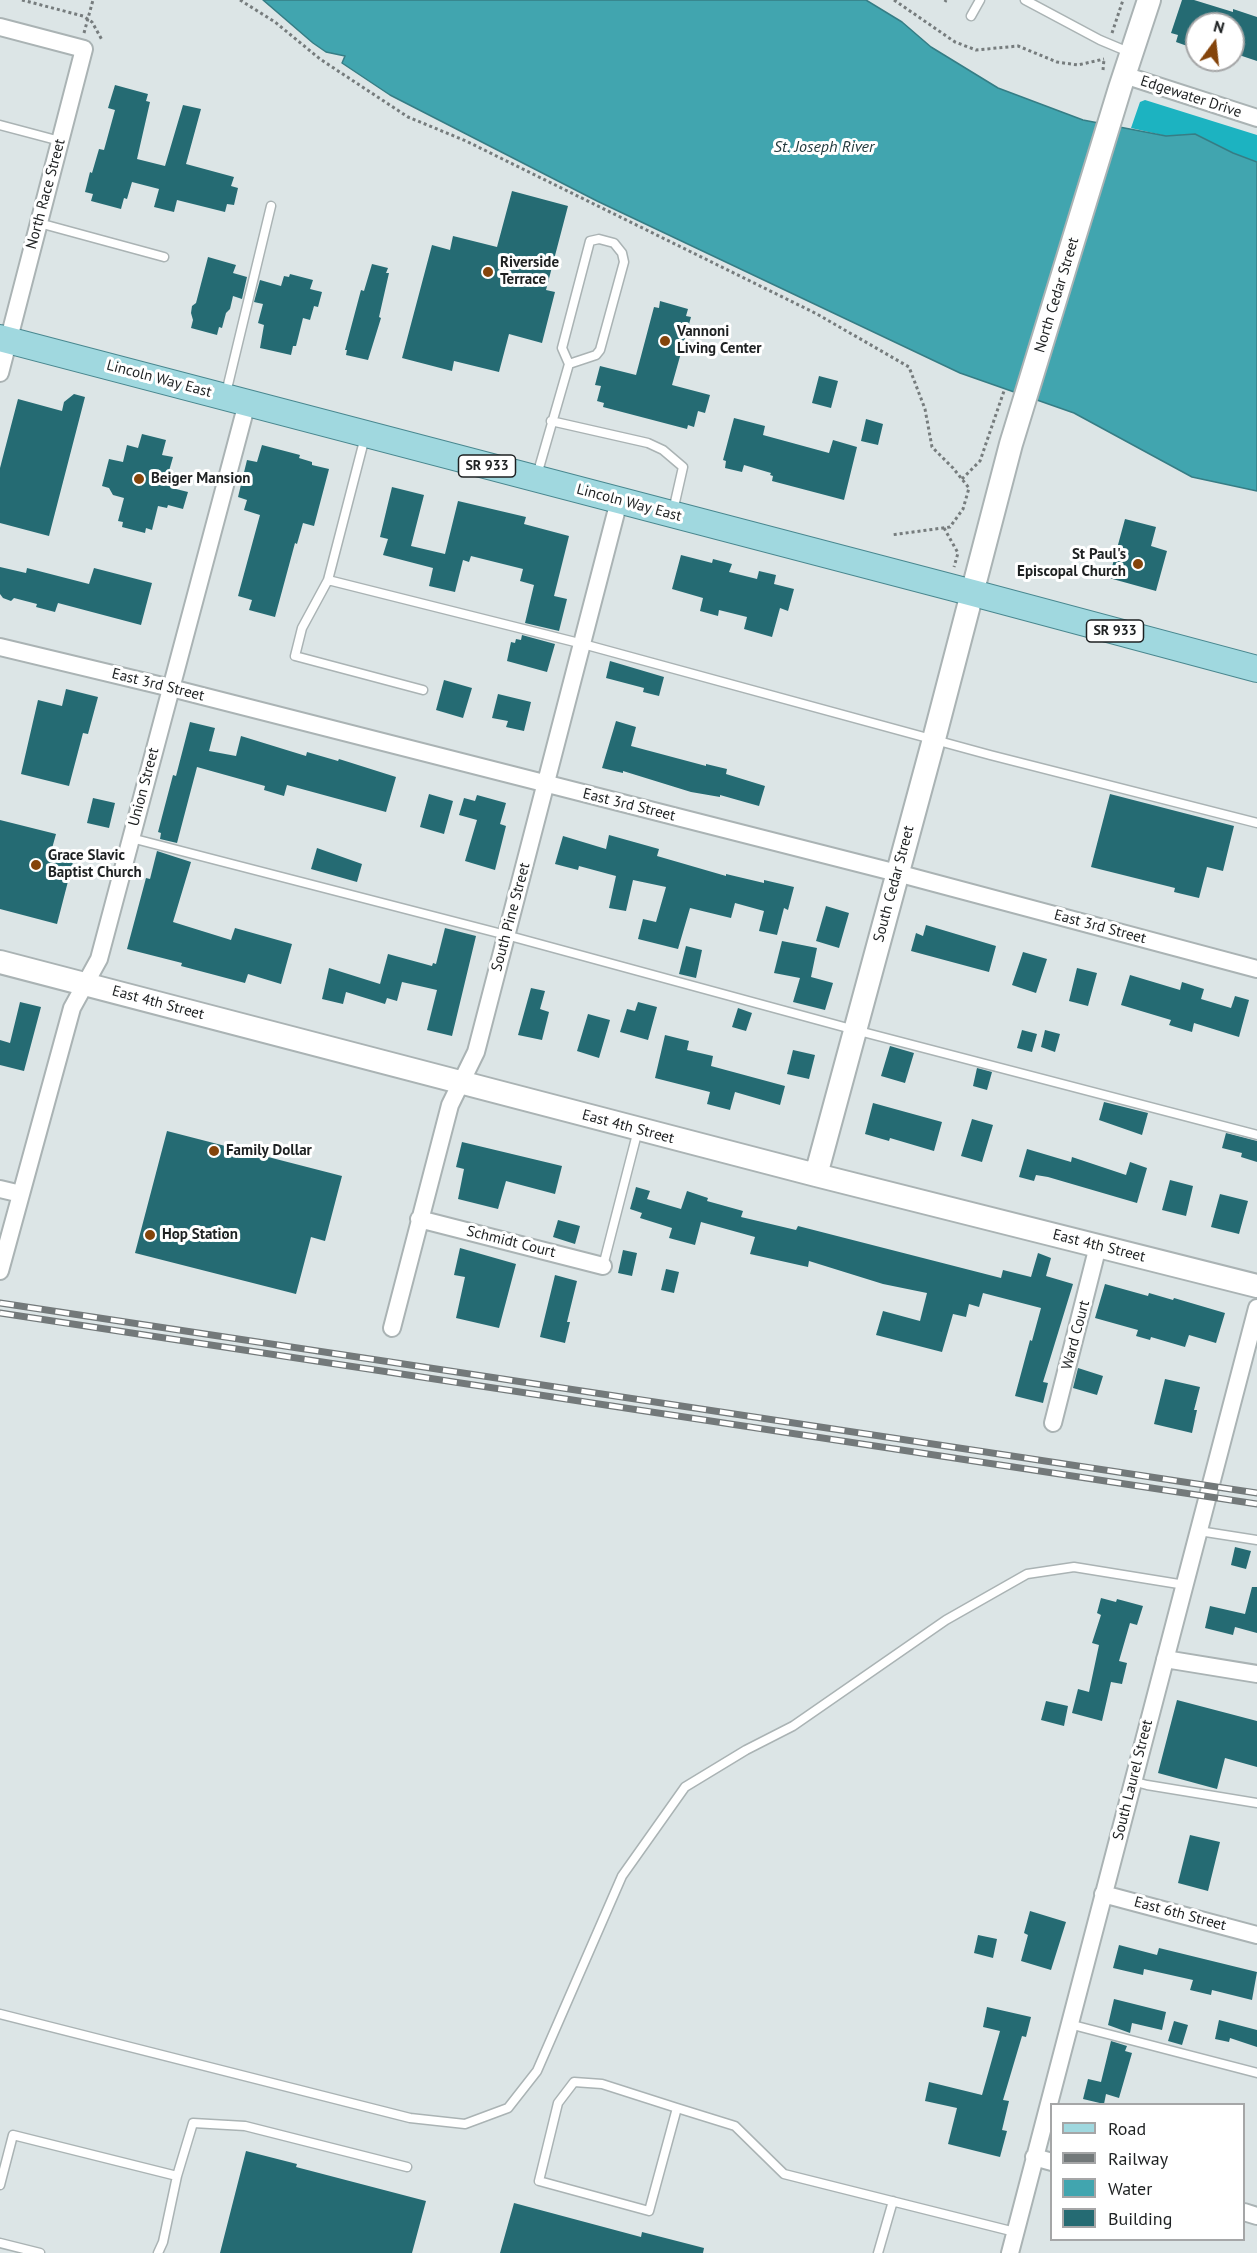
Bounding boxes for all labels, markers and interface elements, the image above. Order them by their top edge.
north arrow [1185,12,1245,72]
text: N [1211,16,1227,38]
street label: Edgewater Drive [1138,72,1244,122]
street label: North Race Street [23,137,69,251]
water label: St. Joseph River [774,137,874,157]
street label: North Cedar Street [1031,235,1083,355]
place label: Riverside Terrace [500,254,559,289]
marker: Riverside Terrace [481,265,495,279]
place label: Vannoni Living Center [677,323,762,358]
marker: Vannoni Living Center [658,334,672,348]
street label: Lincoln Way East [104,356,214,402]
road number: SR 933 [458,455,516,477]
place label: Beiger Mansion [151,470,250,488]
marker: Beiger Mansion [132,472,146,486]
street label: Lincoln Way East [574,480,684,526]
place label: St Paul's Episcopal Church [1017,546,1126,581]
marker: St Paul's Episcopal Church [1131,557,1145,571]
road number: SR 933 [1086,620,1144,642]
street label: East 3rd Street [110,665,206,705]
street label: Union Street [125,746,163,828]
street label: East 3rd Street [581,785,677,825]
street label: South Cedar Street [870,824,918,944]
place label: Grace Slavic Baptist Church [48,847,142,882]
marker: Grace Slavic Baptist Church [29,858,43,872]
street label: South Pine Street [488,861,534,973]
street label: East 3rd Street [1052,906,1148,948]
street label: East 4th Street [110,982,206,1024]
street label: East 4th Street [580,1106,676,1148]
place label: Family Dollar [226,1142,312,1160]
marker: Family Dollar [207,1144,221,1158]
street label: Schmidt Court [465,1222,557,1262]
place label: Hop Station [162,1226,238,1244]
street label: East 4th Street [1051,1226,1147,1266]
marker: Hop Station [143,1228,157,1242]
street label: Ward Court [1058,1298,1094,1372]
street label: South Laurel Street [1109,1718,1157,1842]
street label: East 6th Street [1132,1893,1228,1935]
legend [1050,2103,1245,2241]
text: Road [1108,2117,1146,2140]
text: Railway [1108,2147,1168,2170]
text: Water [1108,2177,1152,2200]
text: Building [1108,2207,1172,2230]

